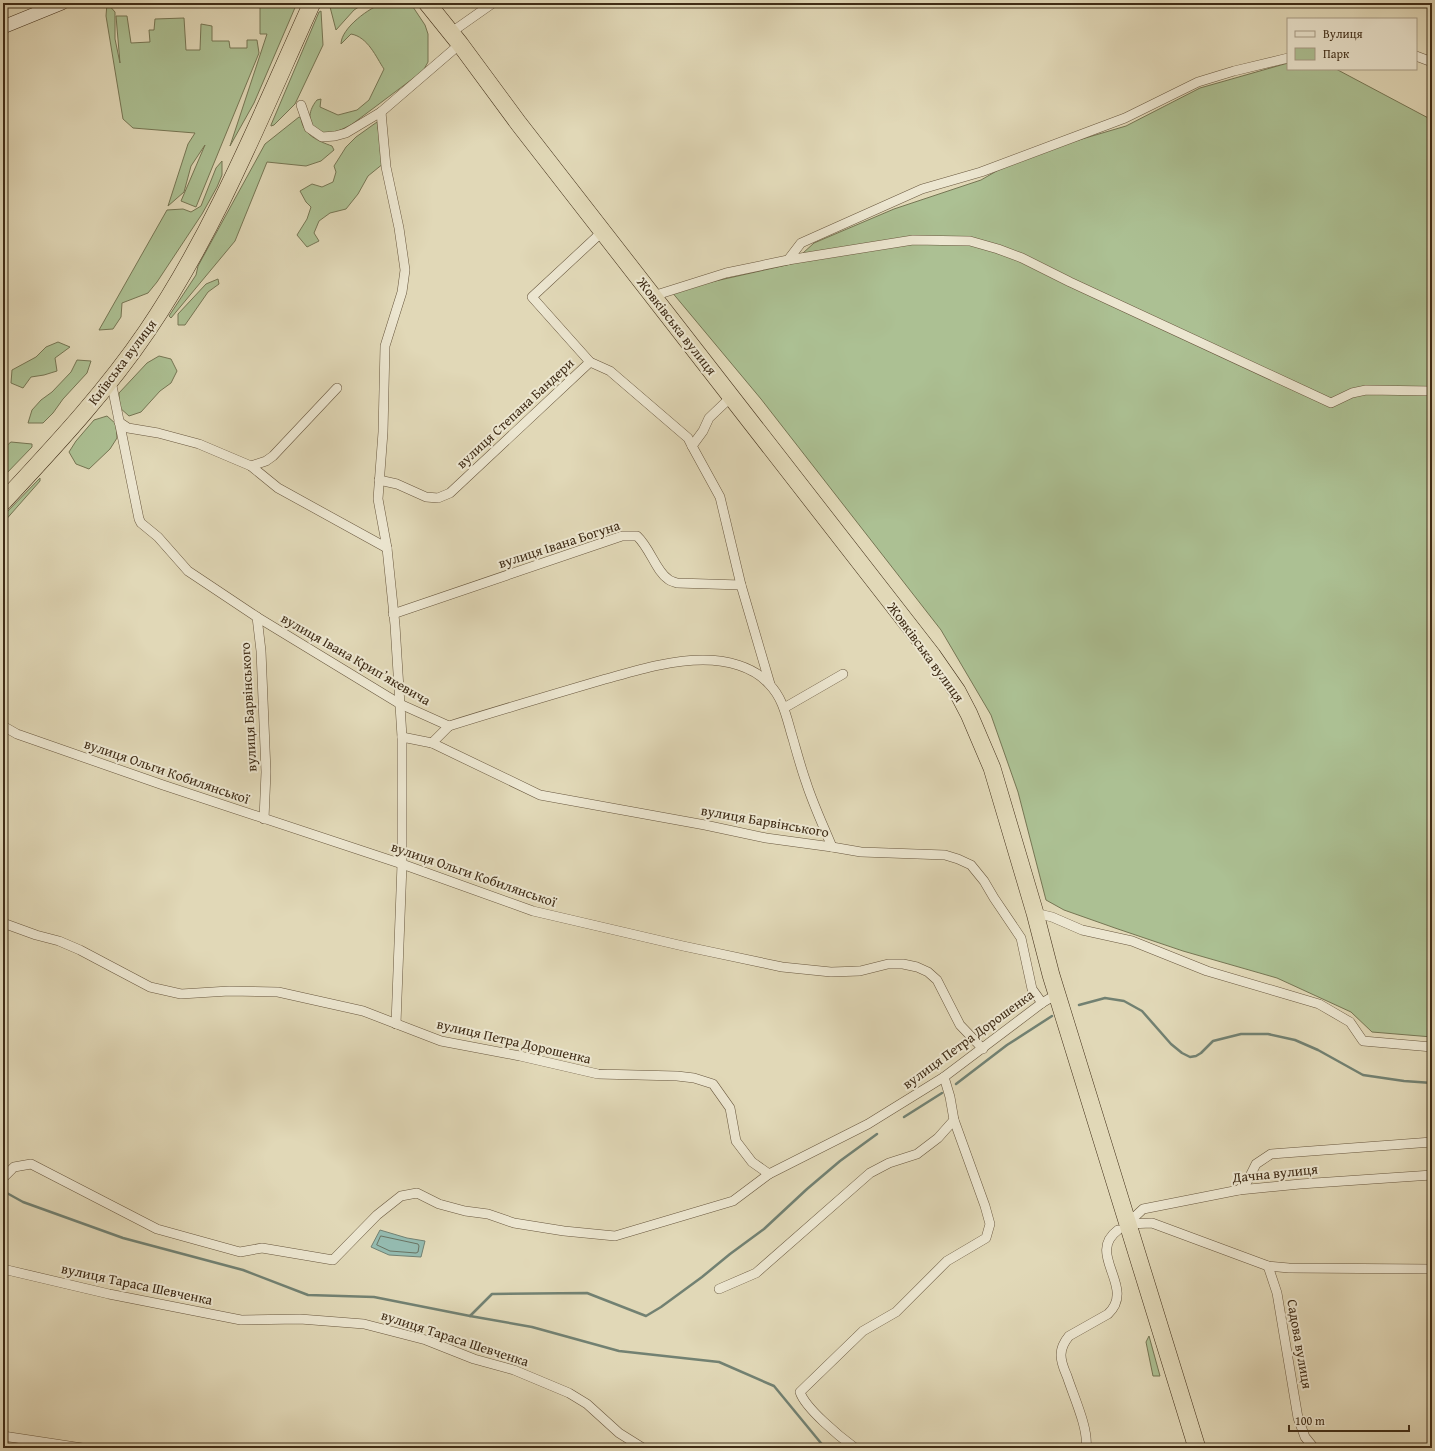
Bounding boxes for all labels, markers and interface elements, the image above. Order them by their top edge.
legend [1287,18,1417,70]
text: Вулиця [1323,25,1363,42]
text: Парк [1323,45,1350,62]
street label: Жовківська вулиця [632,272,722,379]
street label: Київська вулиця [83,315,161,409]
street label: вулиця Степана Бандери [452,353,578,473]
street label: вулиця Івана Богуна [496,515,623,573]
street label: Жовківська вулиця [882,597,969,706]
street label: вулиця Івана Крипʼякевича [278,608,435,710]
street label: вулиця Барвінського [235,642,261,772]
street label: вулиця Ольги Кобилянської [81,733,253,809]
street label: вулиця Барвінського [699,800,831,842]
street label: вулиця Ольги Кобилянської [388,836,560,912]
street label: вулиця Петра Дорошенка [898,984,1038,1093]
street label: вулиця Петра Дорошенка [435,1014,593,1069]
street label: Дачна вулиця [1230,1159,1319,1188]
street label: вулиця Тараса Шевченка [60,1258,215,1310]
street label: Садова вулиця [1282,1298,1318,1390]
street label: вулиця Тараса Шевченка [379,1305,532,1371]
scale bar [1289,1407,1409,1433]
text: 100 m [1295,1412,1325,1429]

